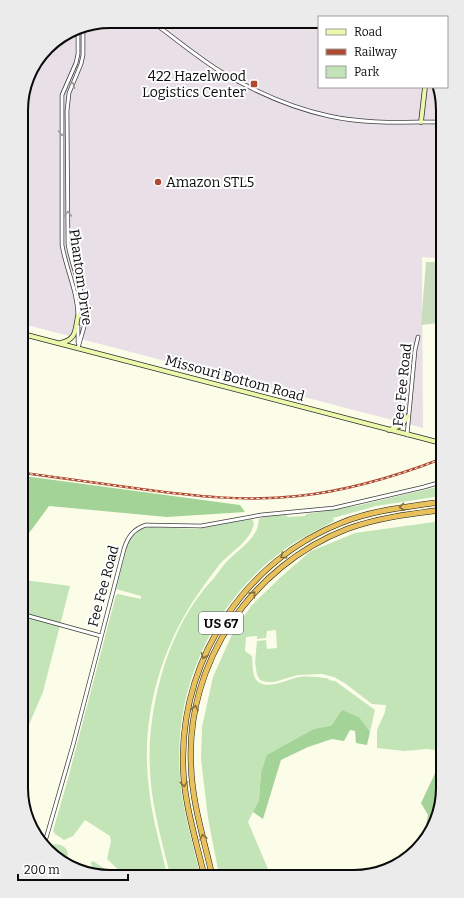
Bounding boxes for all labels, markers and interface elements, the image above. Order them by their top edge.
legend [318,16,448,88]
text: Road [354,25,382,39]
text: Railway [354,45,398,59]
text: Park [354,65,380,79]
place label: 422 Hazelwood Logistics Center [142,68,246,101]
marker: 422 Hazelwood Logistics Center [249,79,259,89]
one-way arrow [67,81,75,88]
one-way arrow [58,130,66,136]
place label: Amazon STL5 [166,174,254,191]
marker: Amazon STL5 [153,177,163,187]
one-way arrow [64,211,72,217]
street label: Phantom Drive [65,228,96,326]
street label: Fee Fee Road [390,343,415,428]
street label: Missouri Bottom Road [163,352,306,405]
one-way arrow [399,502,405,511]
street label: Fee Fee Road [84,544,123,629]
one-way arrow [281,551,288,558]
one-way arrow [248,591,255,598]
road number: US 67 [199,612,243,634]
one-way arrow [200,653,208,660]
one-way arrow [191,705,199,712]
one-way arrow [180,780,189,787]
one-way arrow [199,834,208,841]
scale bar [18,856,128,882]
text: 200 m [24,863,60,877]

